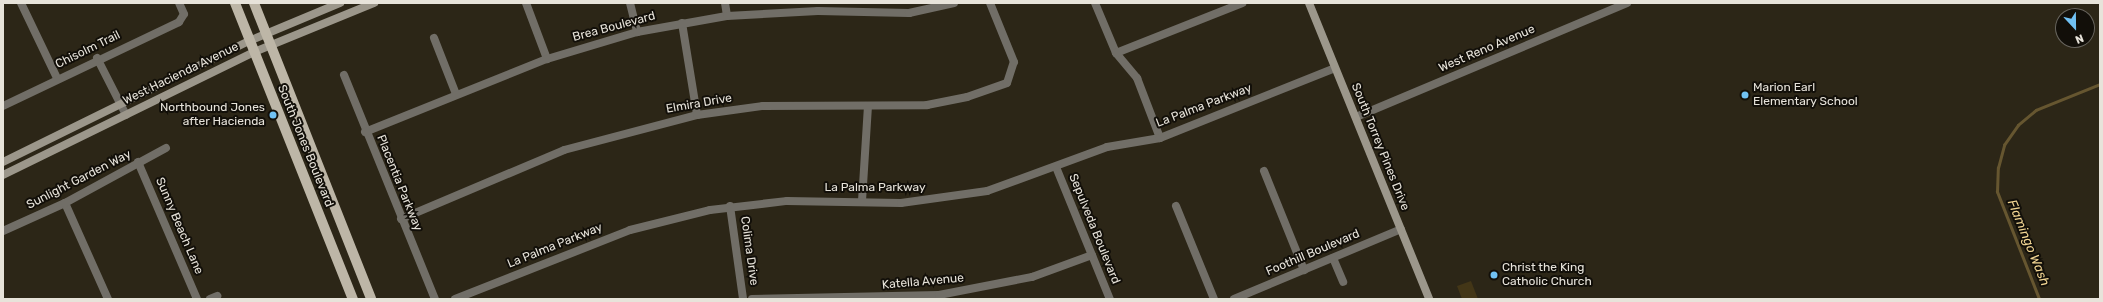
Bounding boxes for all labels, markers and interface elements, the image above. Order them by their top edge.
north arrow [2055,8,2095,48]
street label: Brea Boulevard [571,9,657,45]
street label: West Reno Avenue [1437,22,1537,76]
street label: Chisolm Trail [53,28,123,72]
text: N [2073,31,2085,46]
street label: West Hacienda Avenue [121,40,241,108]
street label: La Palma Parkway [1154,81,1254,131]
street label: South Torrey Pines Drive [1348,81,1412,213]
place label: Marion Earl Elementary School [1753,81,1858,109]
street label: South Jones Boulevard [274,83,336,209]
marker: Marion Earl Elementary School [1740,90,1750,100]
street label: Elmira Drive [665,91,733,117]
place label: Northbound Jones after Hacienda [160,101,265,129]
marker: Northbound Jones after Hacienda [268,110,278,120]
street label: Placentia Parkway [373,133,425,233]
street label: Sunlight Garden Way [24,147,134,213]
street label: Sepulveda Boulevard [1065,172,1123,286]
street label: Sunny Beach Lane [152,175,206,277]
street label: La Palma Parkway [824,181,926,195]
water label: Flamingo Wash [2004,197,2052,289]
street label: Colima Drive [737,215,761,287]
street label: La Palma Parkway [505,220,605,272]
street label: Foothill Boulevard [1264,227,1362,279]
place label: Christ the King Catholic Church [1502,261,1592,289]
marker: Christ the King Catholic Church [1489,270,1499,280]
street label: Katella Avenue [881,271,965,293]

